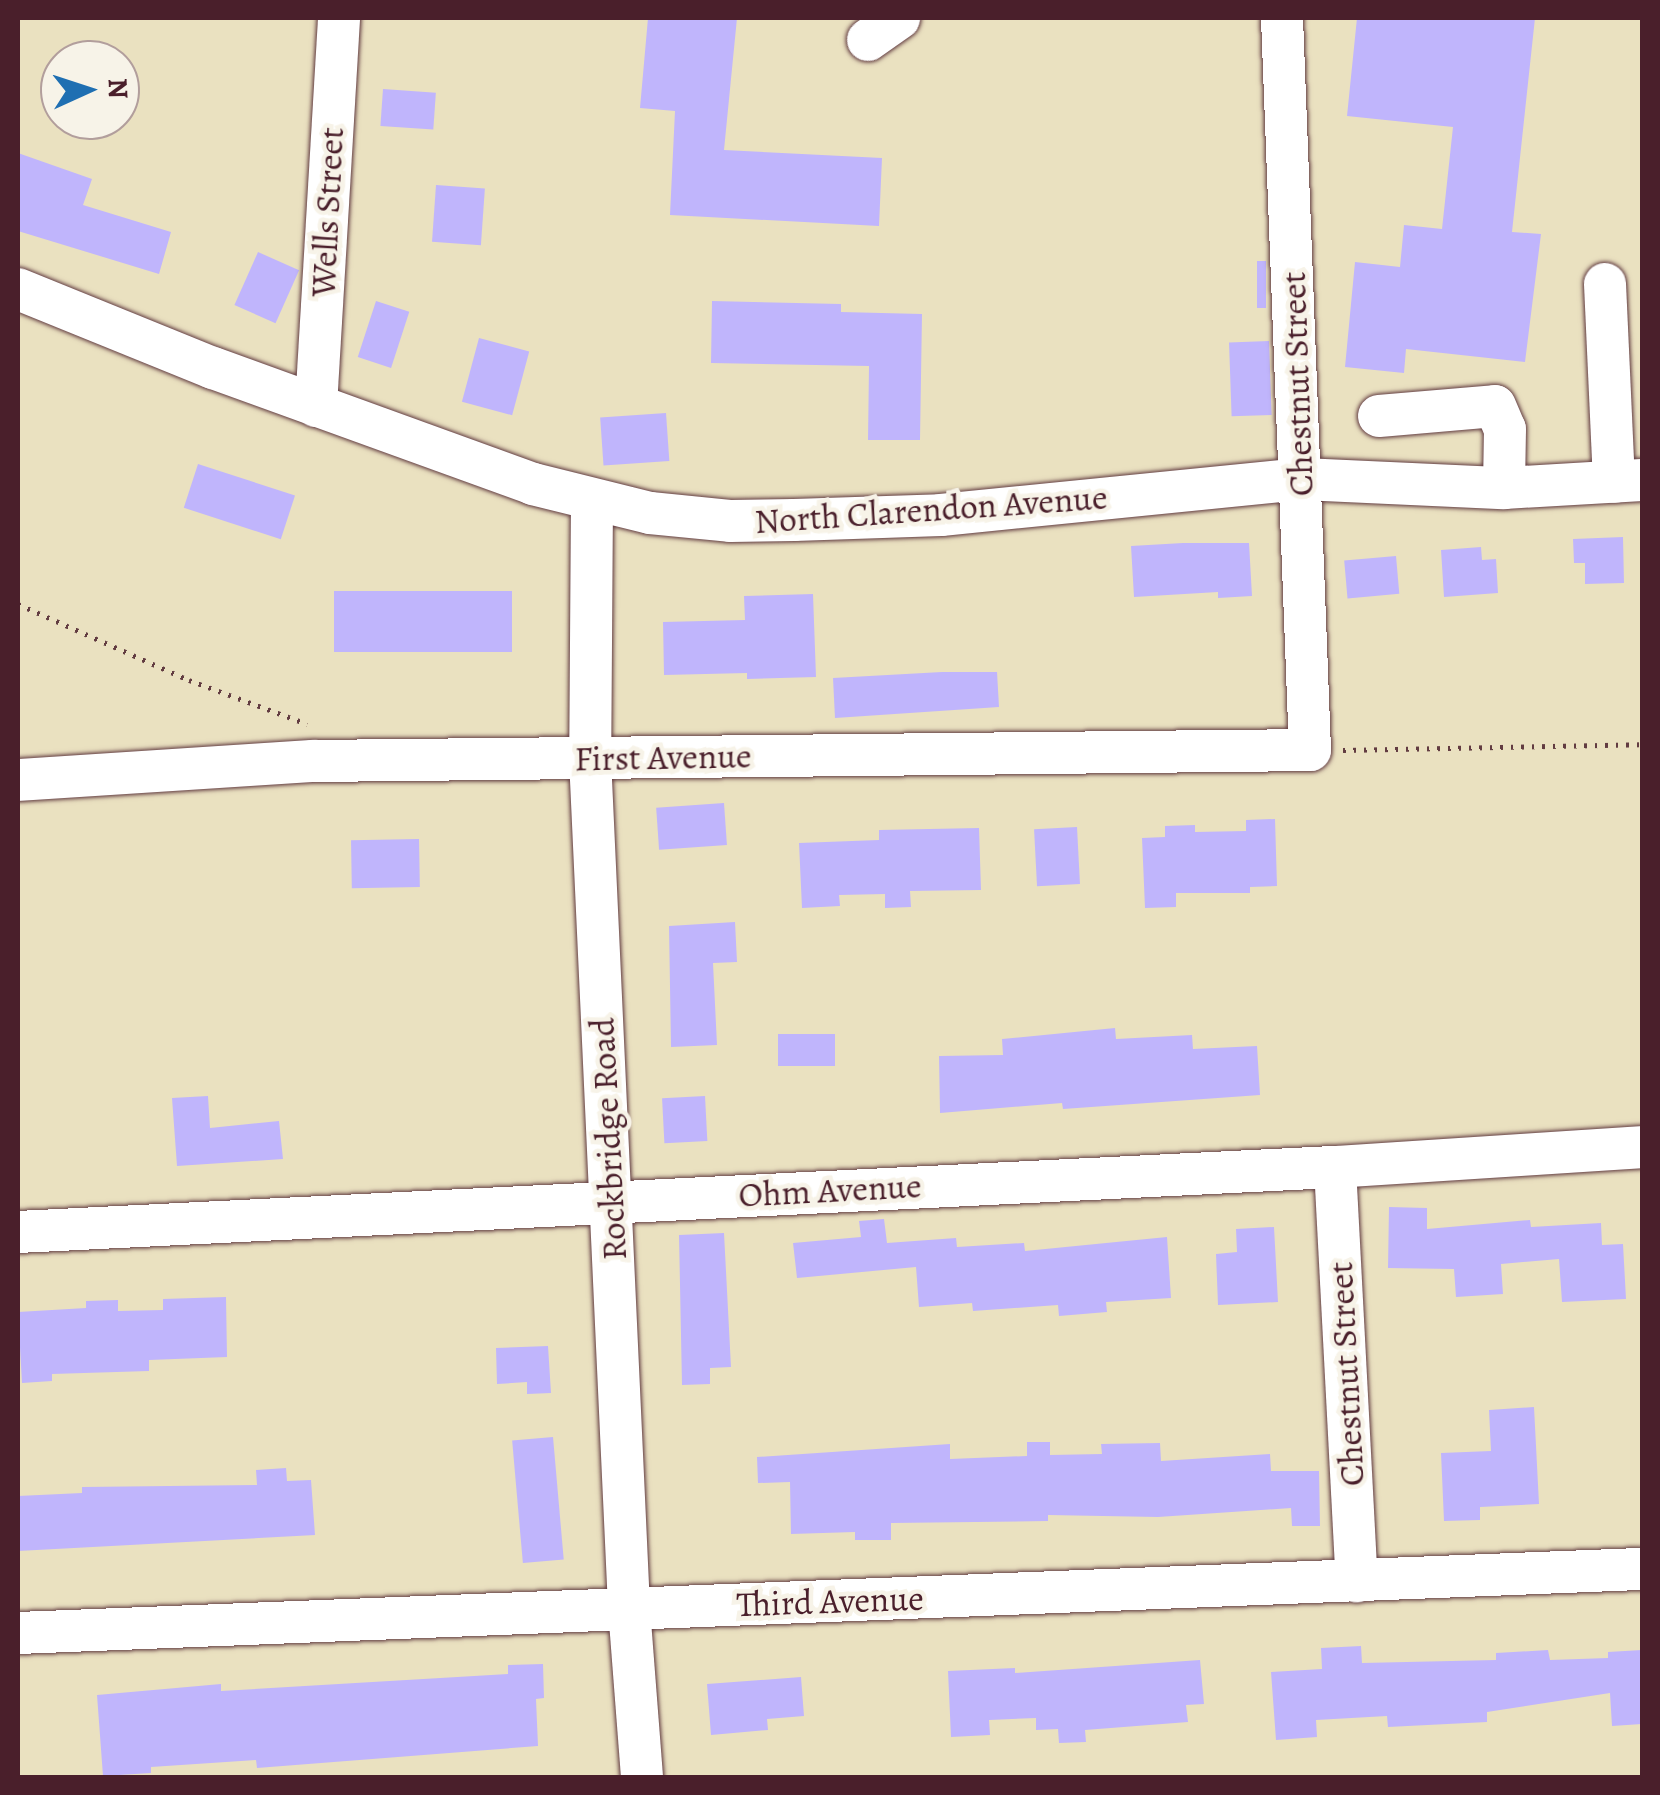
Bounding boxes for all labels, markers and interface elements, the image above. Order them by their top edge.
north arrow [40,40,140,140]
text: N [98,77,137,100]
street label: Wells Street [302,126,352,298]
street label: Chestnut Street [1272,271,1322,497]
street label: North Clarendon Avenue [753,476,1109,542]
street label: First Avenue [574,734,752,780]
street label: Rockbridge Road [581,1017,635,1261]
street label: Ohm Avenue [737,1164,923,1216]
street label: Chestnut Street [1319,1261,1373,1487]
street label: Third Avenue [736,1577,924,1625]

